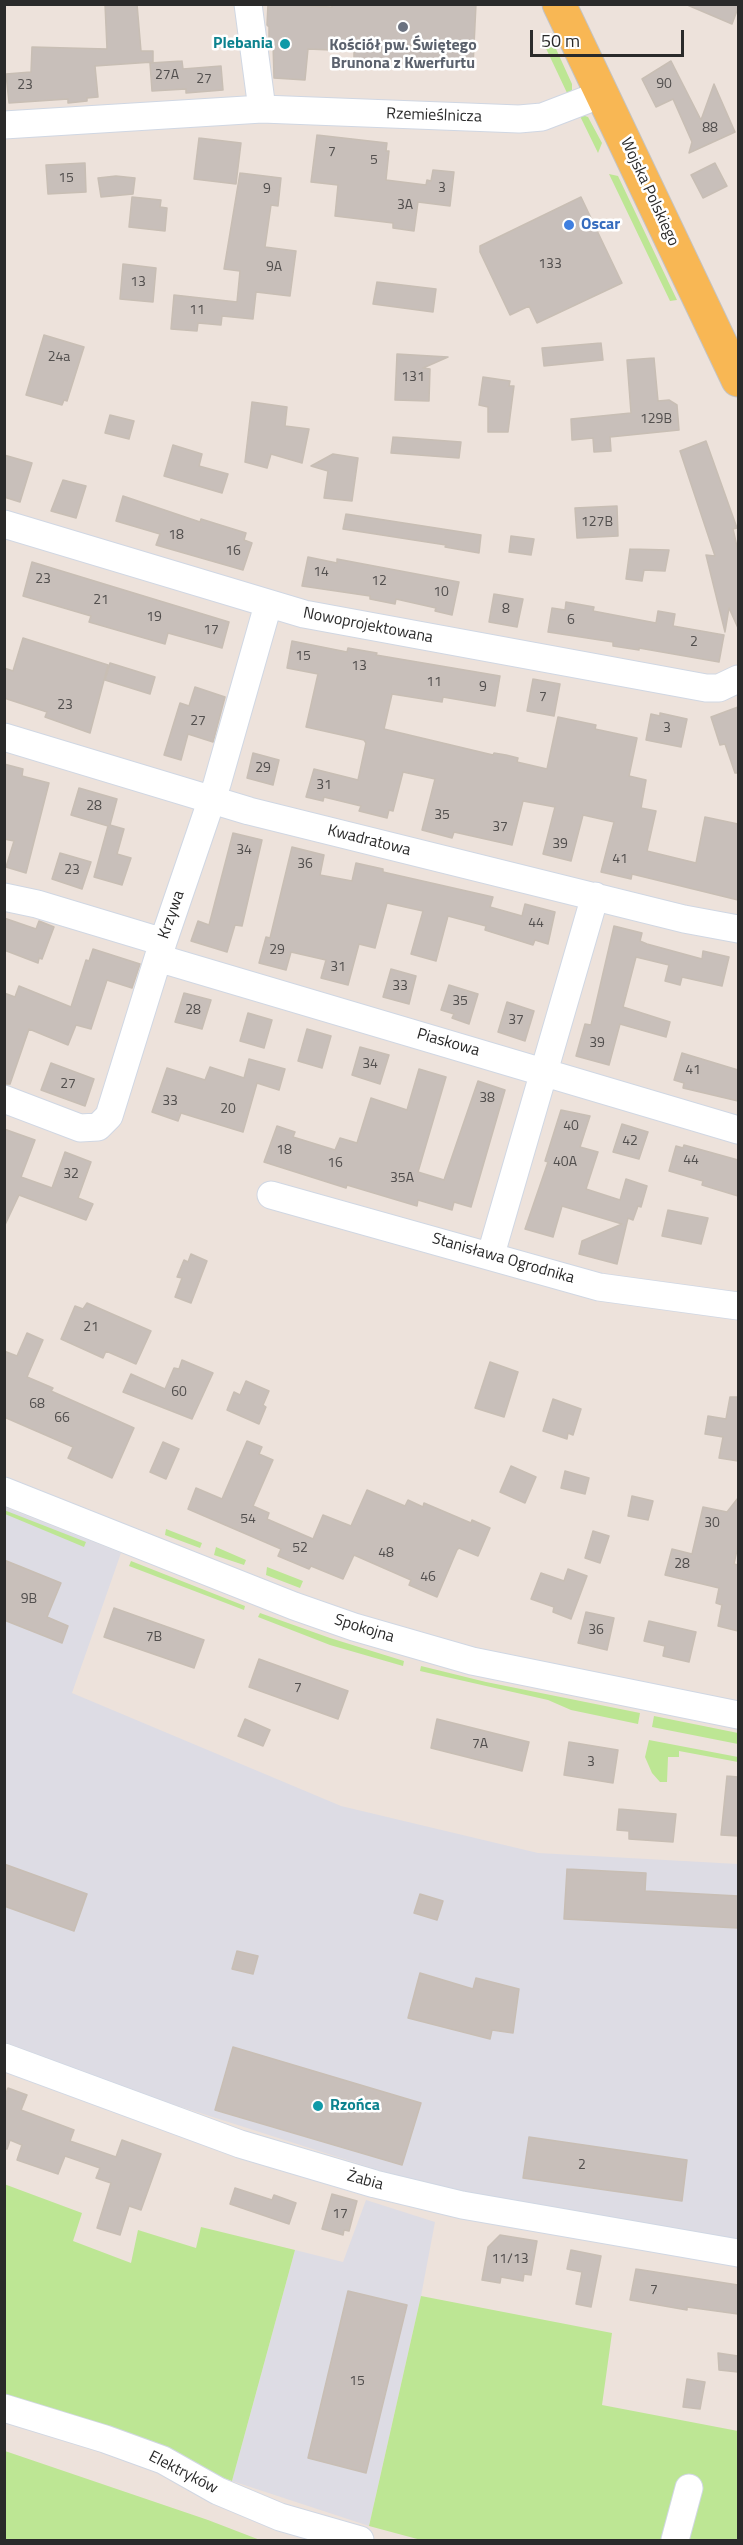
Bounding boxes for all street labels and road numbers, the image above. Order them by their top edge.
street label: Rzemieślnicza [386,105,482,127]
street label: Wojska Polskiego [616,135,682,249]
street label: Nowoprojektowana [301,604,435,648]
street label: Kwadratowa [325,821,413,861]
street label: Krzywa [155,888,189,942]
street label: Piaskowa [414,1025,482,1061]
street label: Stanisława Ogrodnika [430,1229,576,1289]
street label: Spokojna [332,1611,396,1647]
street label: Żabia [345,2167,385,2195]
street label: Elektryków [145,2447,221,2499]

